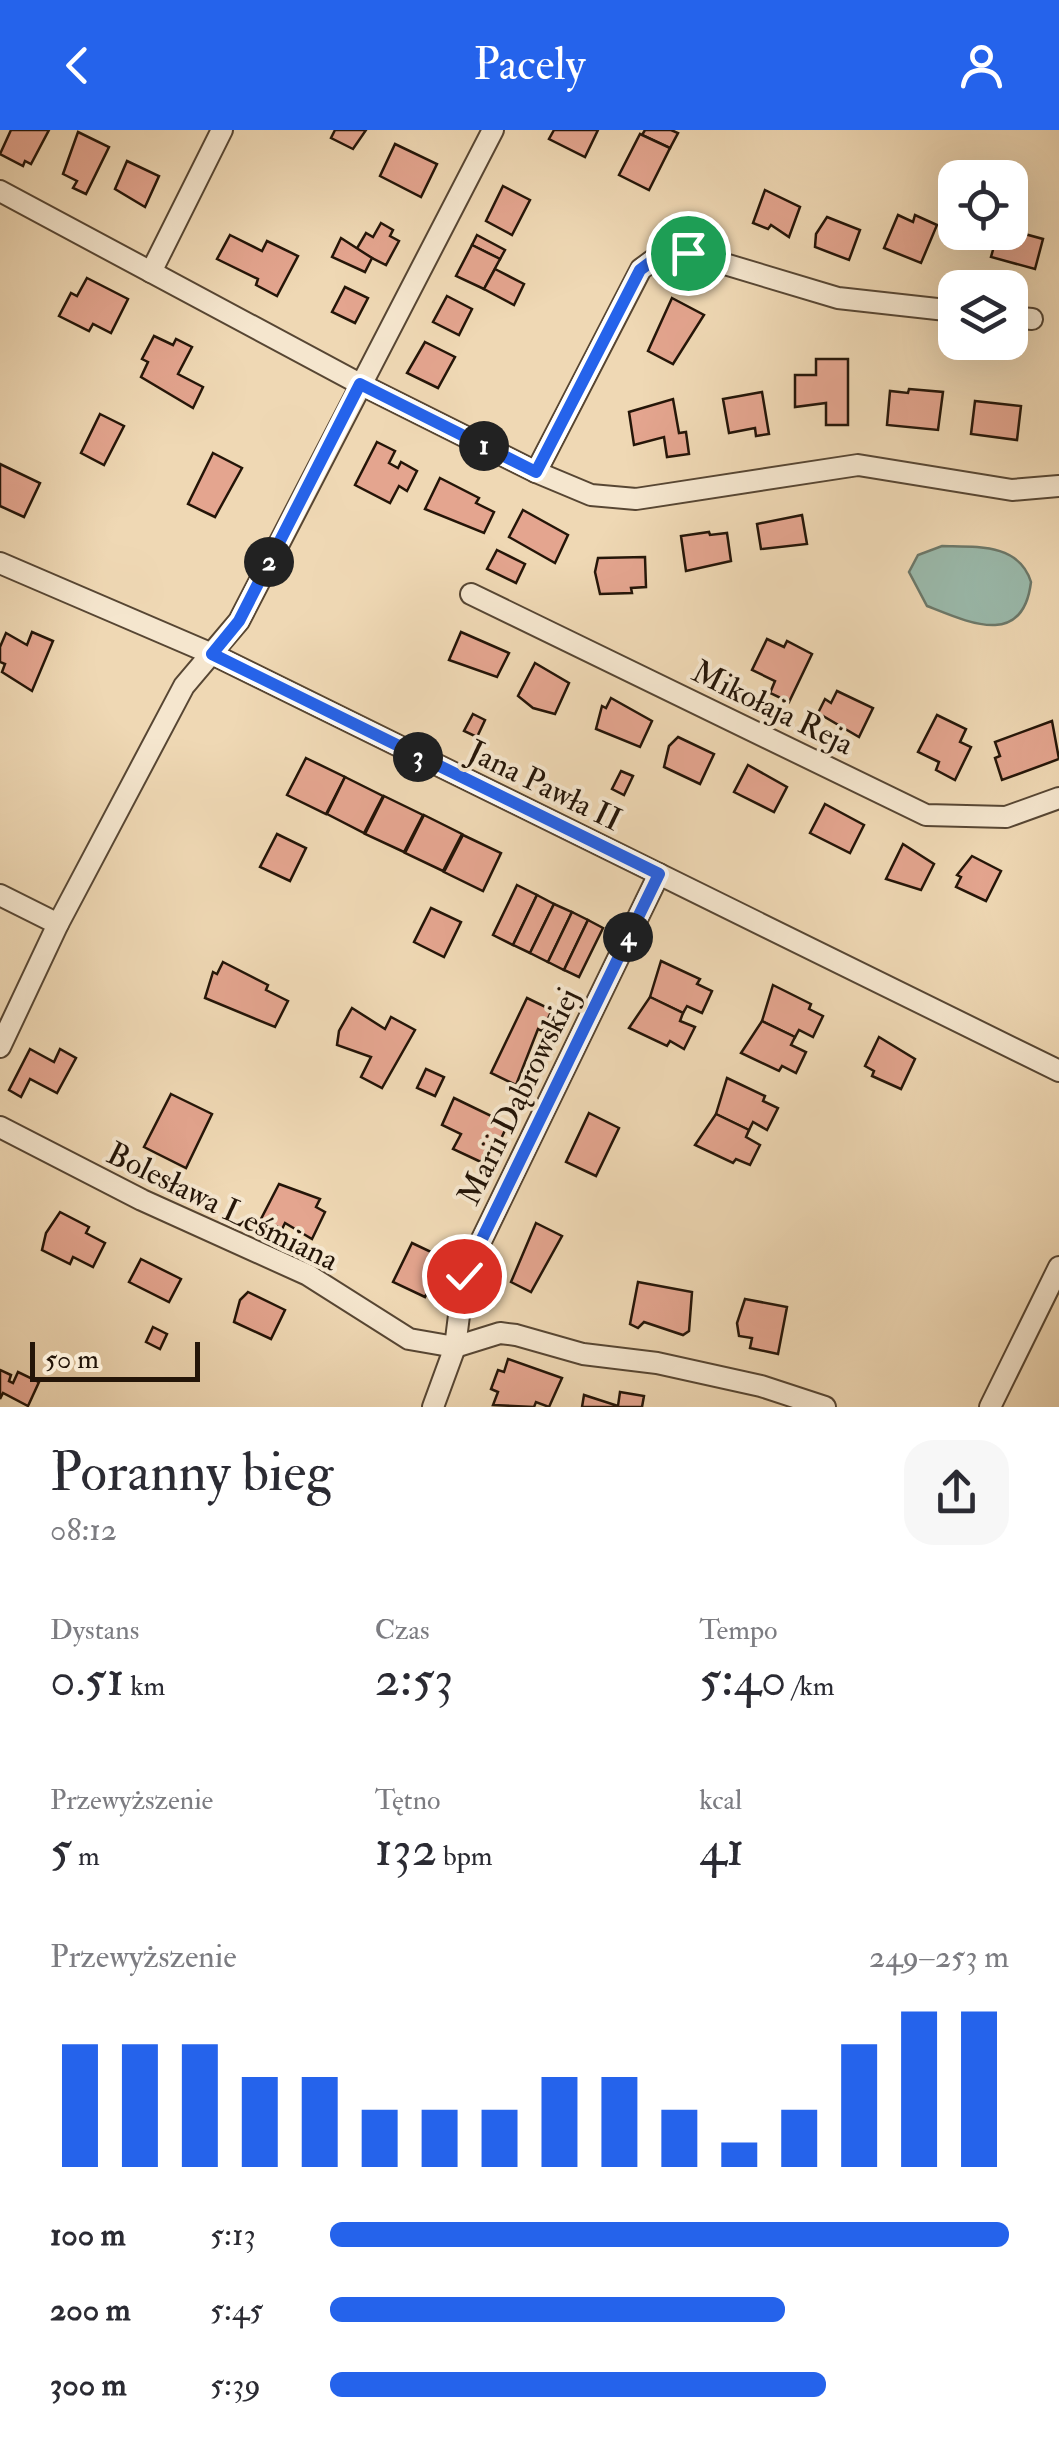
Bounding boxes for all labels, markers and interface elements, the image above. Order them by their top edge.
text: Pacely [474,37,585,93]
icon: back [50,38,105,93]
icon: person [954,38,1009,93]
map controls [938,160,1028,360]
button: locate [938,160,1028,250]
pin [646,211,731,296]
icon: arrive [661,226,716,281]
button: layers [938,270,1028,360]
pin: 1 [459,421,509,471]
text: 1 [479,428,489,463]
pin: 2 [244,537,294,587]
text: 2 [262,544,276,579]
street label: Mikołaja Reja [685,652,861,765]
street label: Jana Pawła II [460,731,628,840]
pin: 3 [393,732,443,782]
text: 3 [413,739,423,774]
pin: 4 [603,912,653,962]
text: 4 [620,919,636,954]
street label: Marii Dąbrowskiej [449,981,589,1212]
street label: Bolesława Leśmiana [100,1134,346,1281]
pin [422,1234,507,1319]
icon: check [437,1249,492,1304]
scale bar [30,1337,200,1382]
text: 50 m [45,1342,99,1377]
text: Poranny bieg [50,1438,333,1507]
button: share [904,1440,1009,1545]
text: 08:12 [50,1510,117,1550]
text: Dystans [50,1613,139,1648]
text: Czas [375,1613,430,1648]
text: Tempo [699,1613,778,1648]
text: 0.51 [50,1648,124,1711]
text: 2:53 [375,1648,454,1711]
text: 5:40 [699,1648,786,1711]
text: km [124,1669,165,1704]
text: /km [786,1669,835,1704]
text: Przewyższenie [50,1783,213,1818]
text: Tętno [375,1783,441,1818]
text: kcal [699,1783,742,1818]
text: 5 [50,1818,72,1881]
text: 132 [375,1818,437,1881]
text: 41 [699,1818,744,1881]
text: m [72,1839,100,1874]
text: bpm [437,1839,493,1874]
text: Przewyższenie [50,1937,237,1977]
text: 249–253 m [869,1937,1009,1977]
text: 100 m [50,2215,126,2255]
text: 5:13 [210,2215,256,2255]
text: 200 m [50,2290,131,2330]
text: 5:45 [210,2290,263,2330]
text: 300 m [50,2365,127,2405]
text: 5:39 [210,2365,261,2405]

